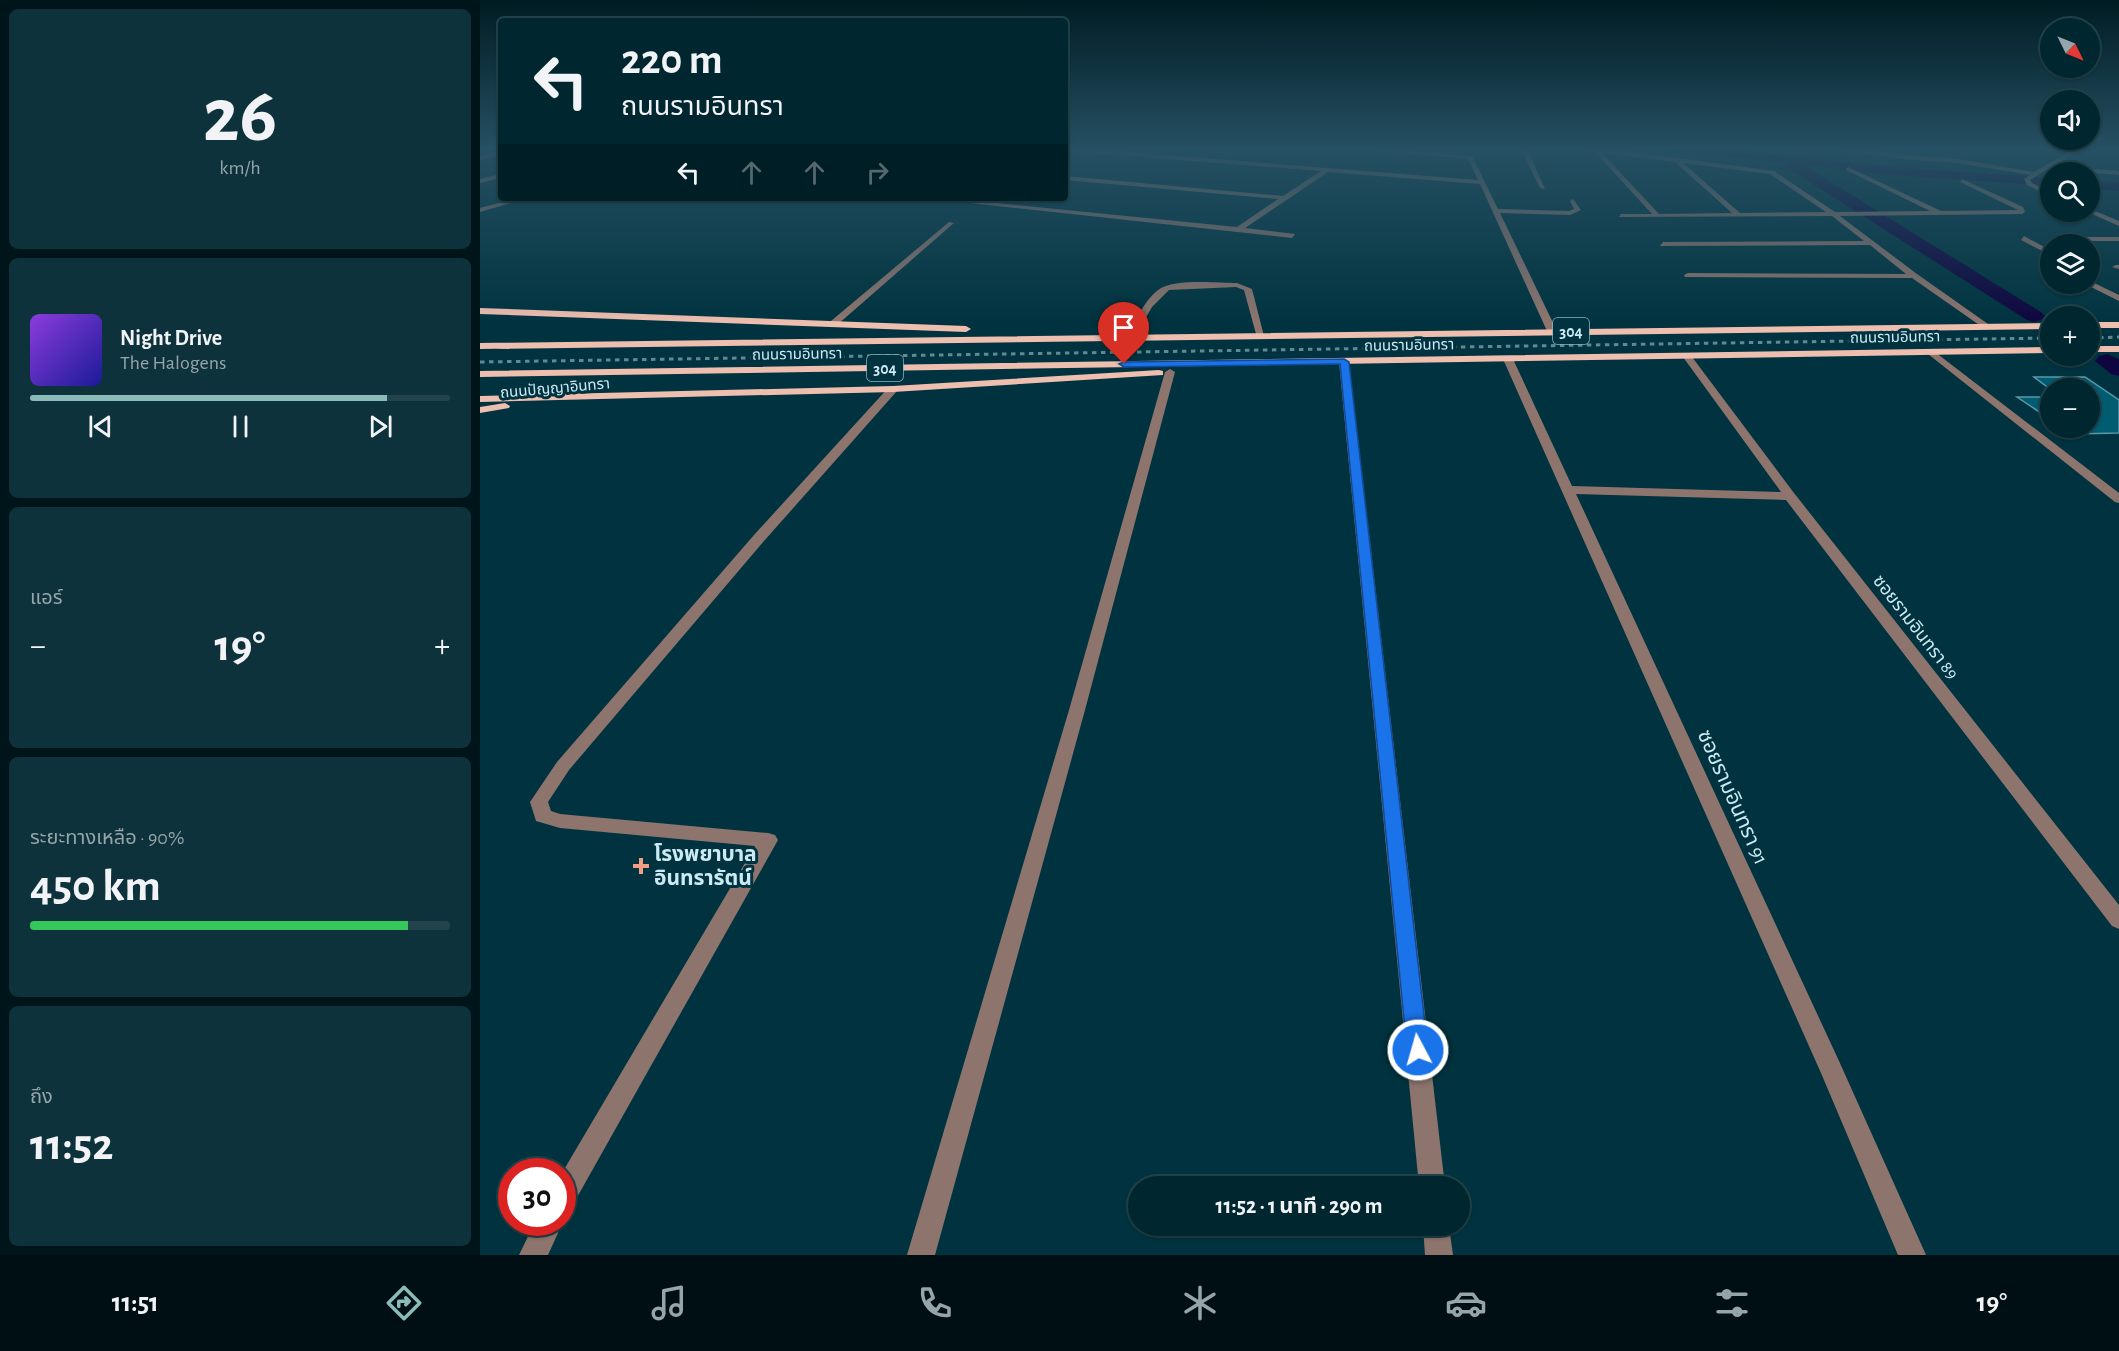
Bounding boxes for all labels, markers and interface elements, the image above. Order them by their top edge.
north arrow [2040,18,2100,78]
map controls [2040,18,2100,438]
text: 220 m [621,39,723,81]
icon: left [522,42,600,120]
text: 26 [203,78,277,156]
button: sound [2040,90,2100,150]
text: ถนนรามอินทรา [621,93,784,120]
icon: left [672,156,705,189]
icon: ahead [735,156,768,189]
icon: ahead [798,156,831,189]
icon: right [861,156,894,189]
text: km/h [219,158,261,178]
button: search [2040,162,2100,222]
button: layers [2040,234,2100,294]
pin [1098,302,1149,364]
button: + [2040,306,2100,366]
icon: arrive [1107,311,1140,344]
road number: 304 [1553,318,1589,344]
text: Night Drive [120,327,222,349]
street label: ถนนรามอินทรา [1850,329,1940,346]
street label: ถนนรามอินทรา [1364,337,1454,354]
street label: ถนนรามอินทรา [752,346,842,363]
text: The Halogens [120,353,226,373]
road number: 304 [867,355,903,381]
street label: ถนนปัญญาอินทรา [499,376,611,401]
button: − [2040,378,2100,438]
icon: previous [84,410,117,443]
icon: pause [224,410,257,443]
icon: next [364,410,397,443]
street label: ซอยรามอินทรา 89 [1869,572,1961,683]
text: แอร์ [30,588,62,608]
text: 19° [214,624,266,669]
text: − [30,630,46,663]
text: + [434,630,450,663]
street label: ซอยรามอินทรา 91 [1693,727,1772,868]
text: ระยะทางเหลือ · 90% [30,828,184,848]
place label: โรงพยาบาล อินทรารัตน์ [654,843,757,889]
marker: โรงพยาบาล อินทรารัตน์ [632,857,650,875]
text: 450 km [30,864,161,909]
position arrow [1386,1018,1450,1082]
text: ถึง [30,1087,53,1107]
text: 11:52 [30,1123,113,1168]
speed limit sign: 30 [498,1158,576,1236]
text: 11:52 · 1 นาที · 290 m [1216,1195,1382,1217]
icon: directions [383,1282,425,1324]
icon: music [648,1282,690,1324]
icon: phone [914,1282,956,1324]
icon: climate [1179,1282,1221,1324]
icon: car [1445,1282,1487,1324]
icon: filters [1711,1282,1753,1324]
text: 11:51 [112,1289,159,1316]
text: 19° [1976,1289,2007,1316]

